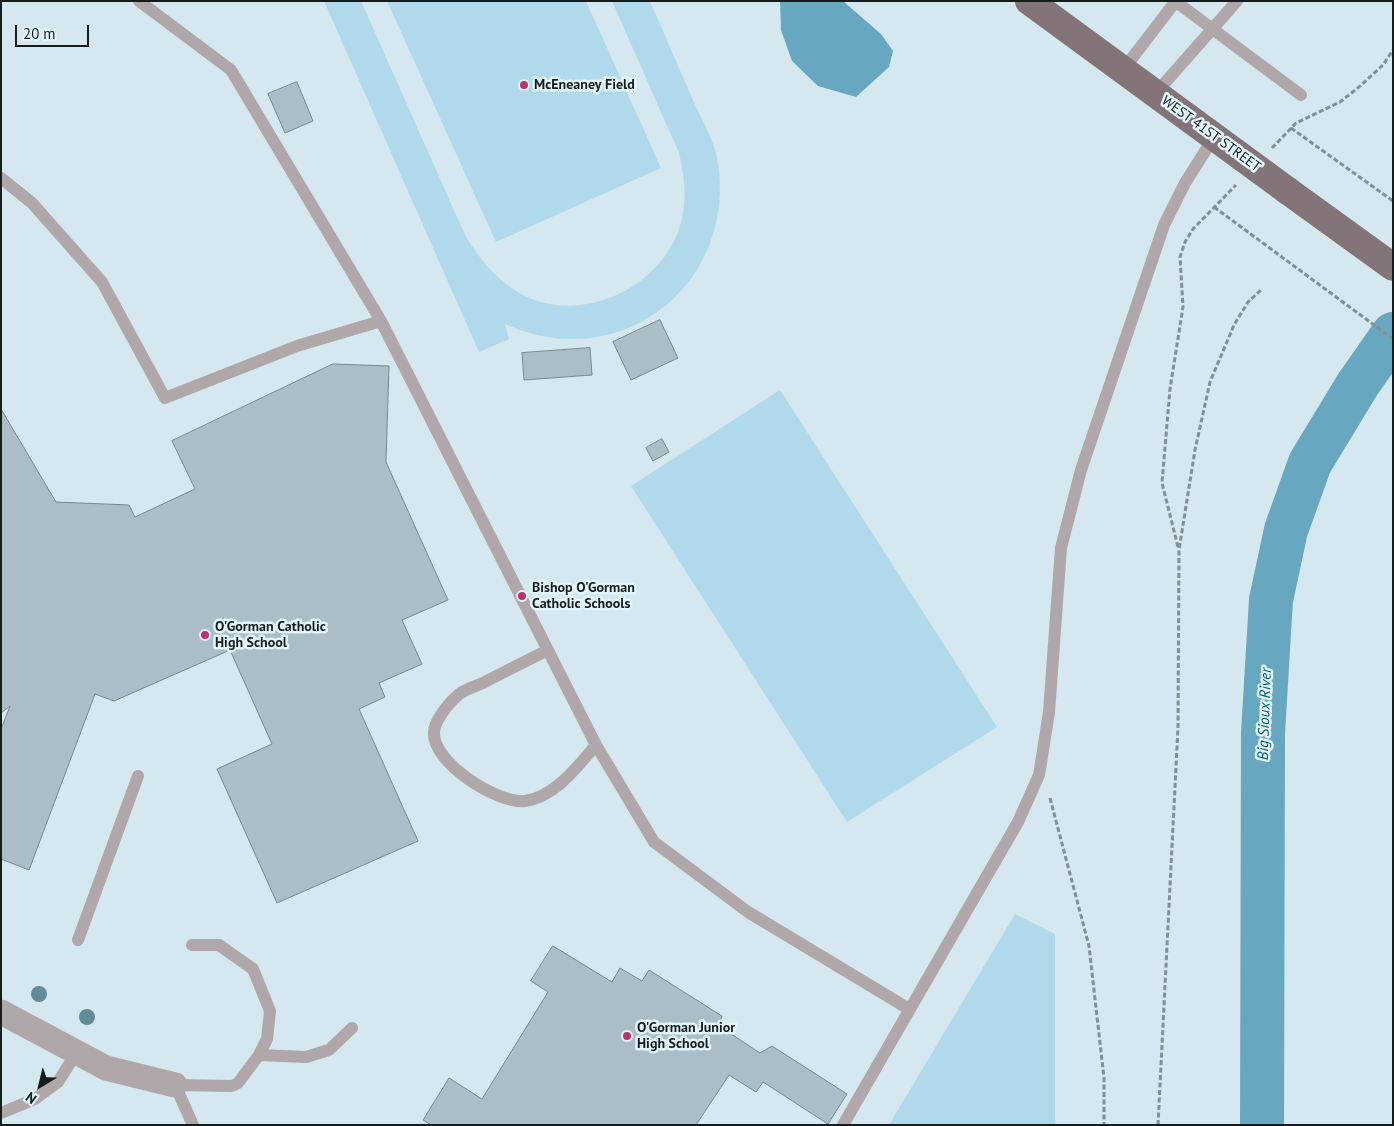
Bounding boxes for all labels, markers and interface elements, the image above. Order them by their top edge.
scale bar [18,15,91,47]
text: 20 m [23,24,56,43]
place label: McEneaney Field [534,77,635,93]
marker: McEneaney Field [518,79,530,91]
street label: WEST 41ST STREET [1158,92,1264,176]
place label: Bishop O'Gorman Catholic Schools [532,580,635,612]
marker: Bishop O'Gorman Catholic Schools [516,590,528,602]
place label: O'Gorman Catholic High School [215,619,326,652]
marker: O'Gorman Catholic High School [199,629,211,641]
water label: Big Sioux River [1254,668,1276,760]
place label: O'Gorman Junior High School [637,1020,735,1052]
marker: O'Gorman Junior High School [621,1030,633,1042]
north arrow [15,1061,65,1111]
text: N [22,1088,40,1108]

